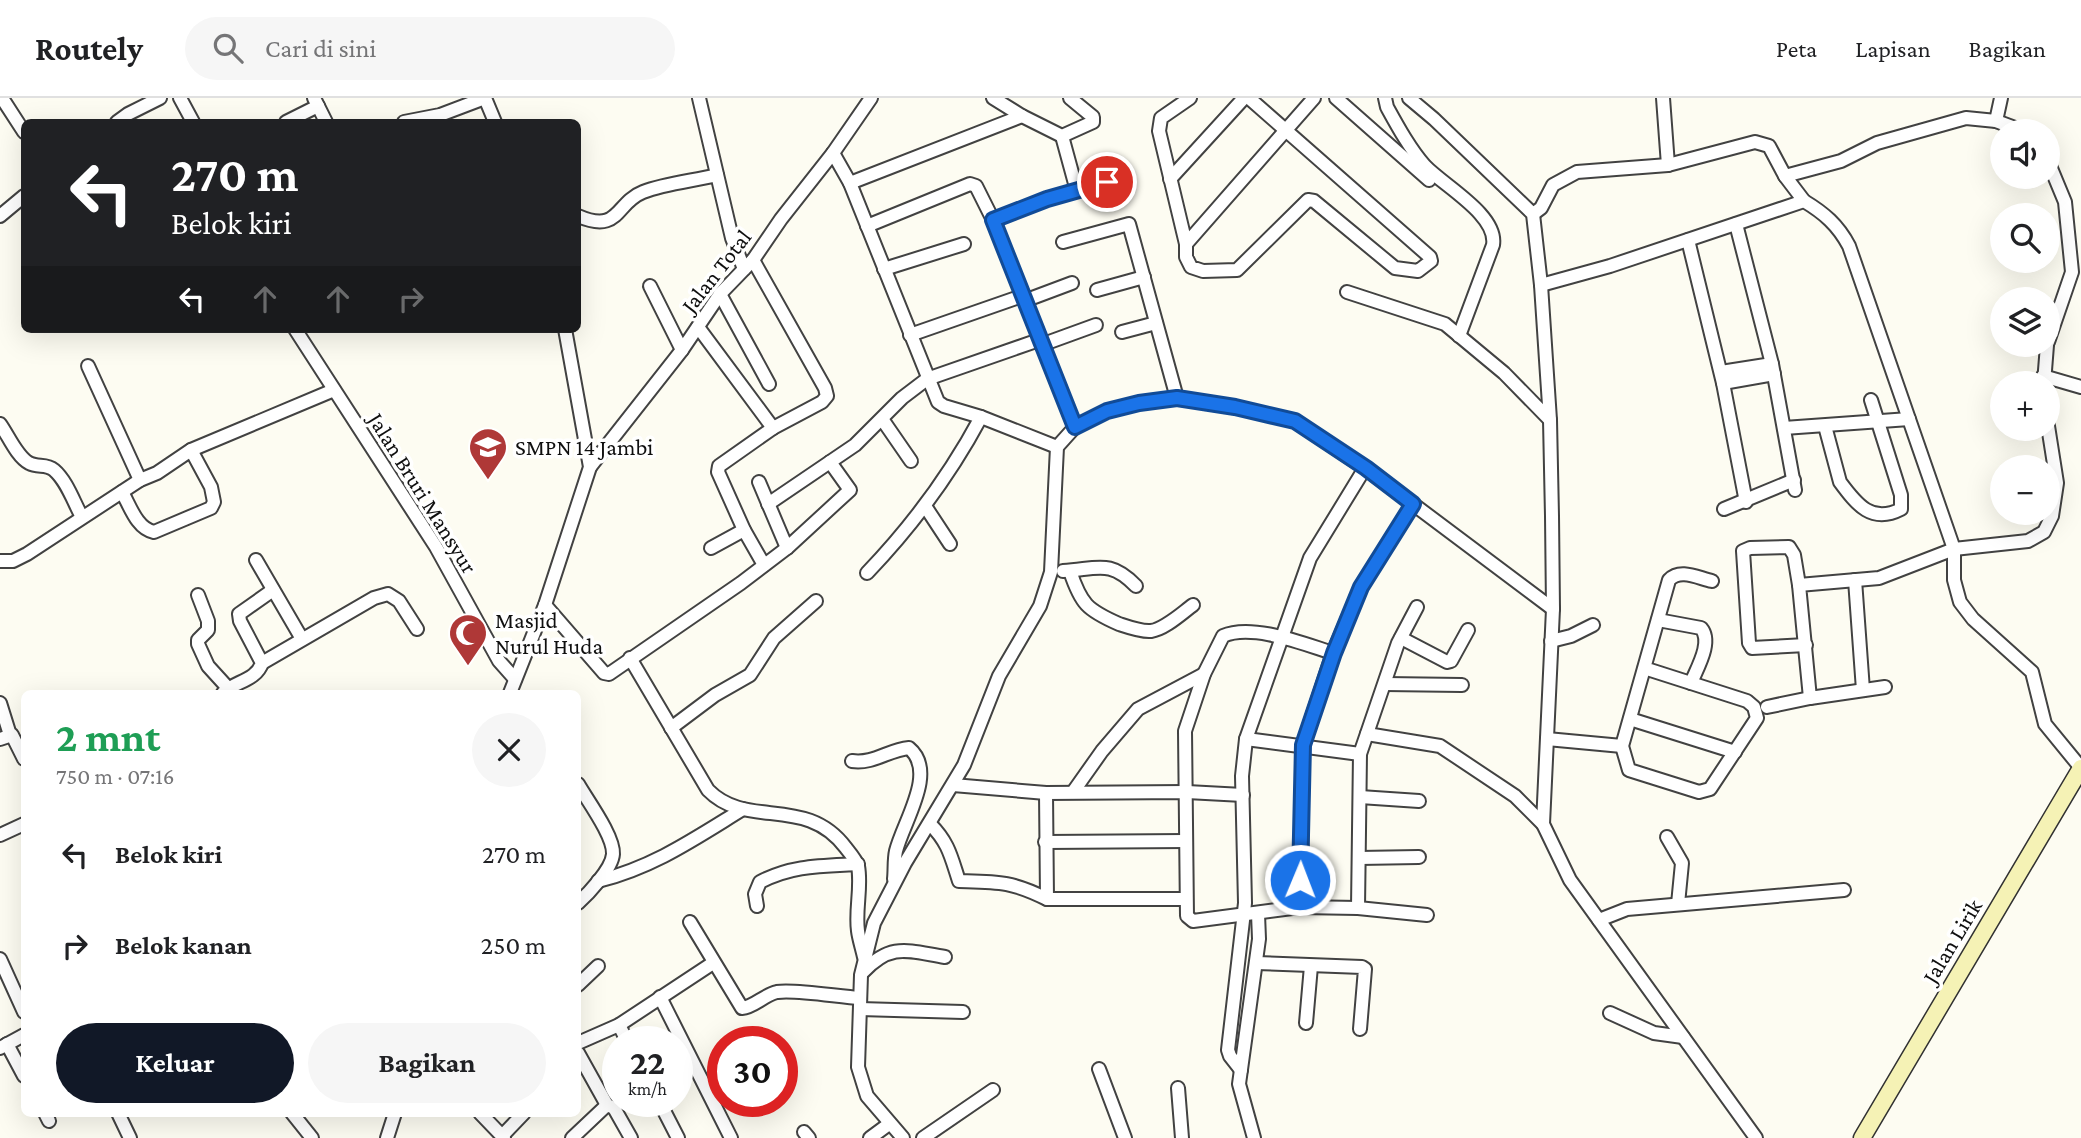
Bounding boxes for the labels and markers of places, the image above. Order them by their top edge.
pin [1077,152,1137,212]
school or university icon: SMPN 14 Jambi [467,426,509,481]
place label: SMPN 14 Jambi [515,434,653,460]
place label: Masjid Nurul Huda [495,607,603,659]
mosque icon: Masjid Nurul Huda [447,612,489,667]

